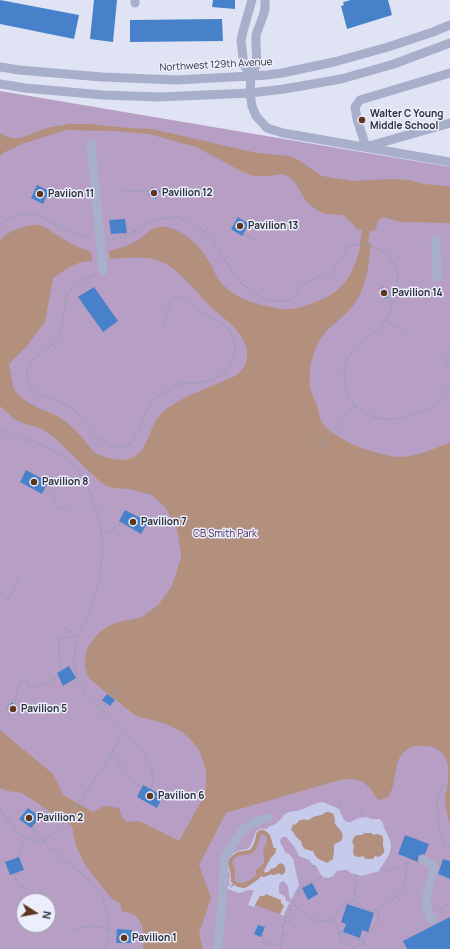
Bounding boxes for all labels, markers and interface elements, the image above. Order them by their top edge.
street label: Northwest 129th Avenue [159,56,273,74]
place label: Walter C Young Middle School [370,108,443,132]
marker: Walter C Young Middle School [357,115,367,125]
place label: Pavilion 12 [162,187,213,199]
place label: Paviion 11 [48,188,94,200]
marker: Pavilion 12 [149,188,159,198]
marker: Paviion 11 [35,189,45,199]
place label: Pavilion 13 [248,220,298,232]
marker: Pavilion 13 [235,221,245,231]
place label: Pavilion 14 [392,287,443,299]
marker: Pavilion 14 [379,288,389,298]
place label: Pavilion 8 [42,476,88,488]
marker: Pavilion 8 [29,477,39,487]
place label: Pavilion 7 [141,516,187,528]
marker: Pavilion 7 [128,517,138,527]
park label: CB Smith Park [193,528,257,540]
place label: Pavilion 5 [21,703,67,715]
marker: Pavilion 5 [8,704,18,714]
place label: Pavilion 6 [158,790,204,802]
marker: Pavilion 6 [145,791,155,801]
place label: Pavilion 2 [37,812,83,824]
marker: Pavilion 2 [24,813,34,823]
north arrow [16,893,56,933]
text: N [39,910,55,921]
place label: Pavilion 1 [132,932,177,944]
marker: Pavilion 1 [119,933,129,943]

